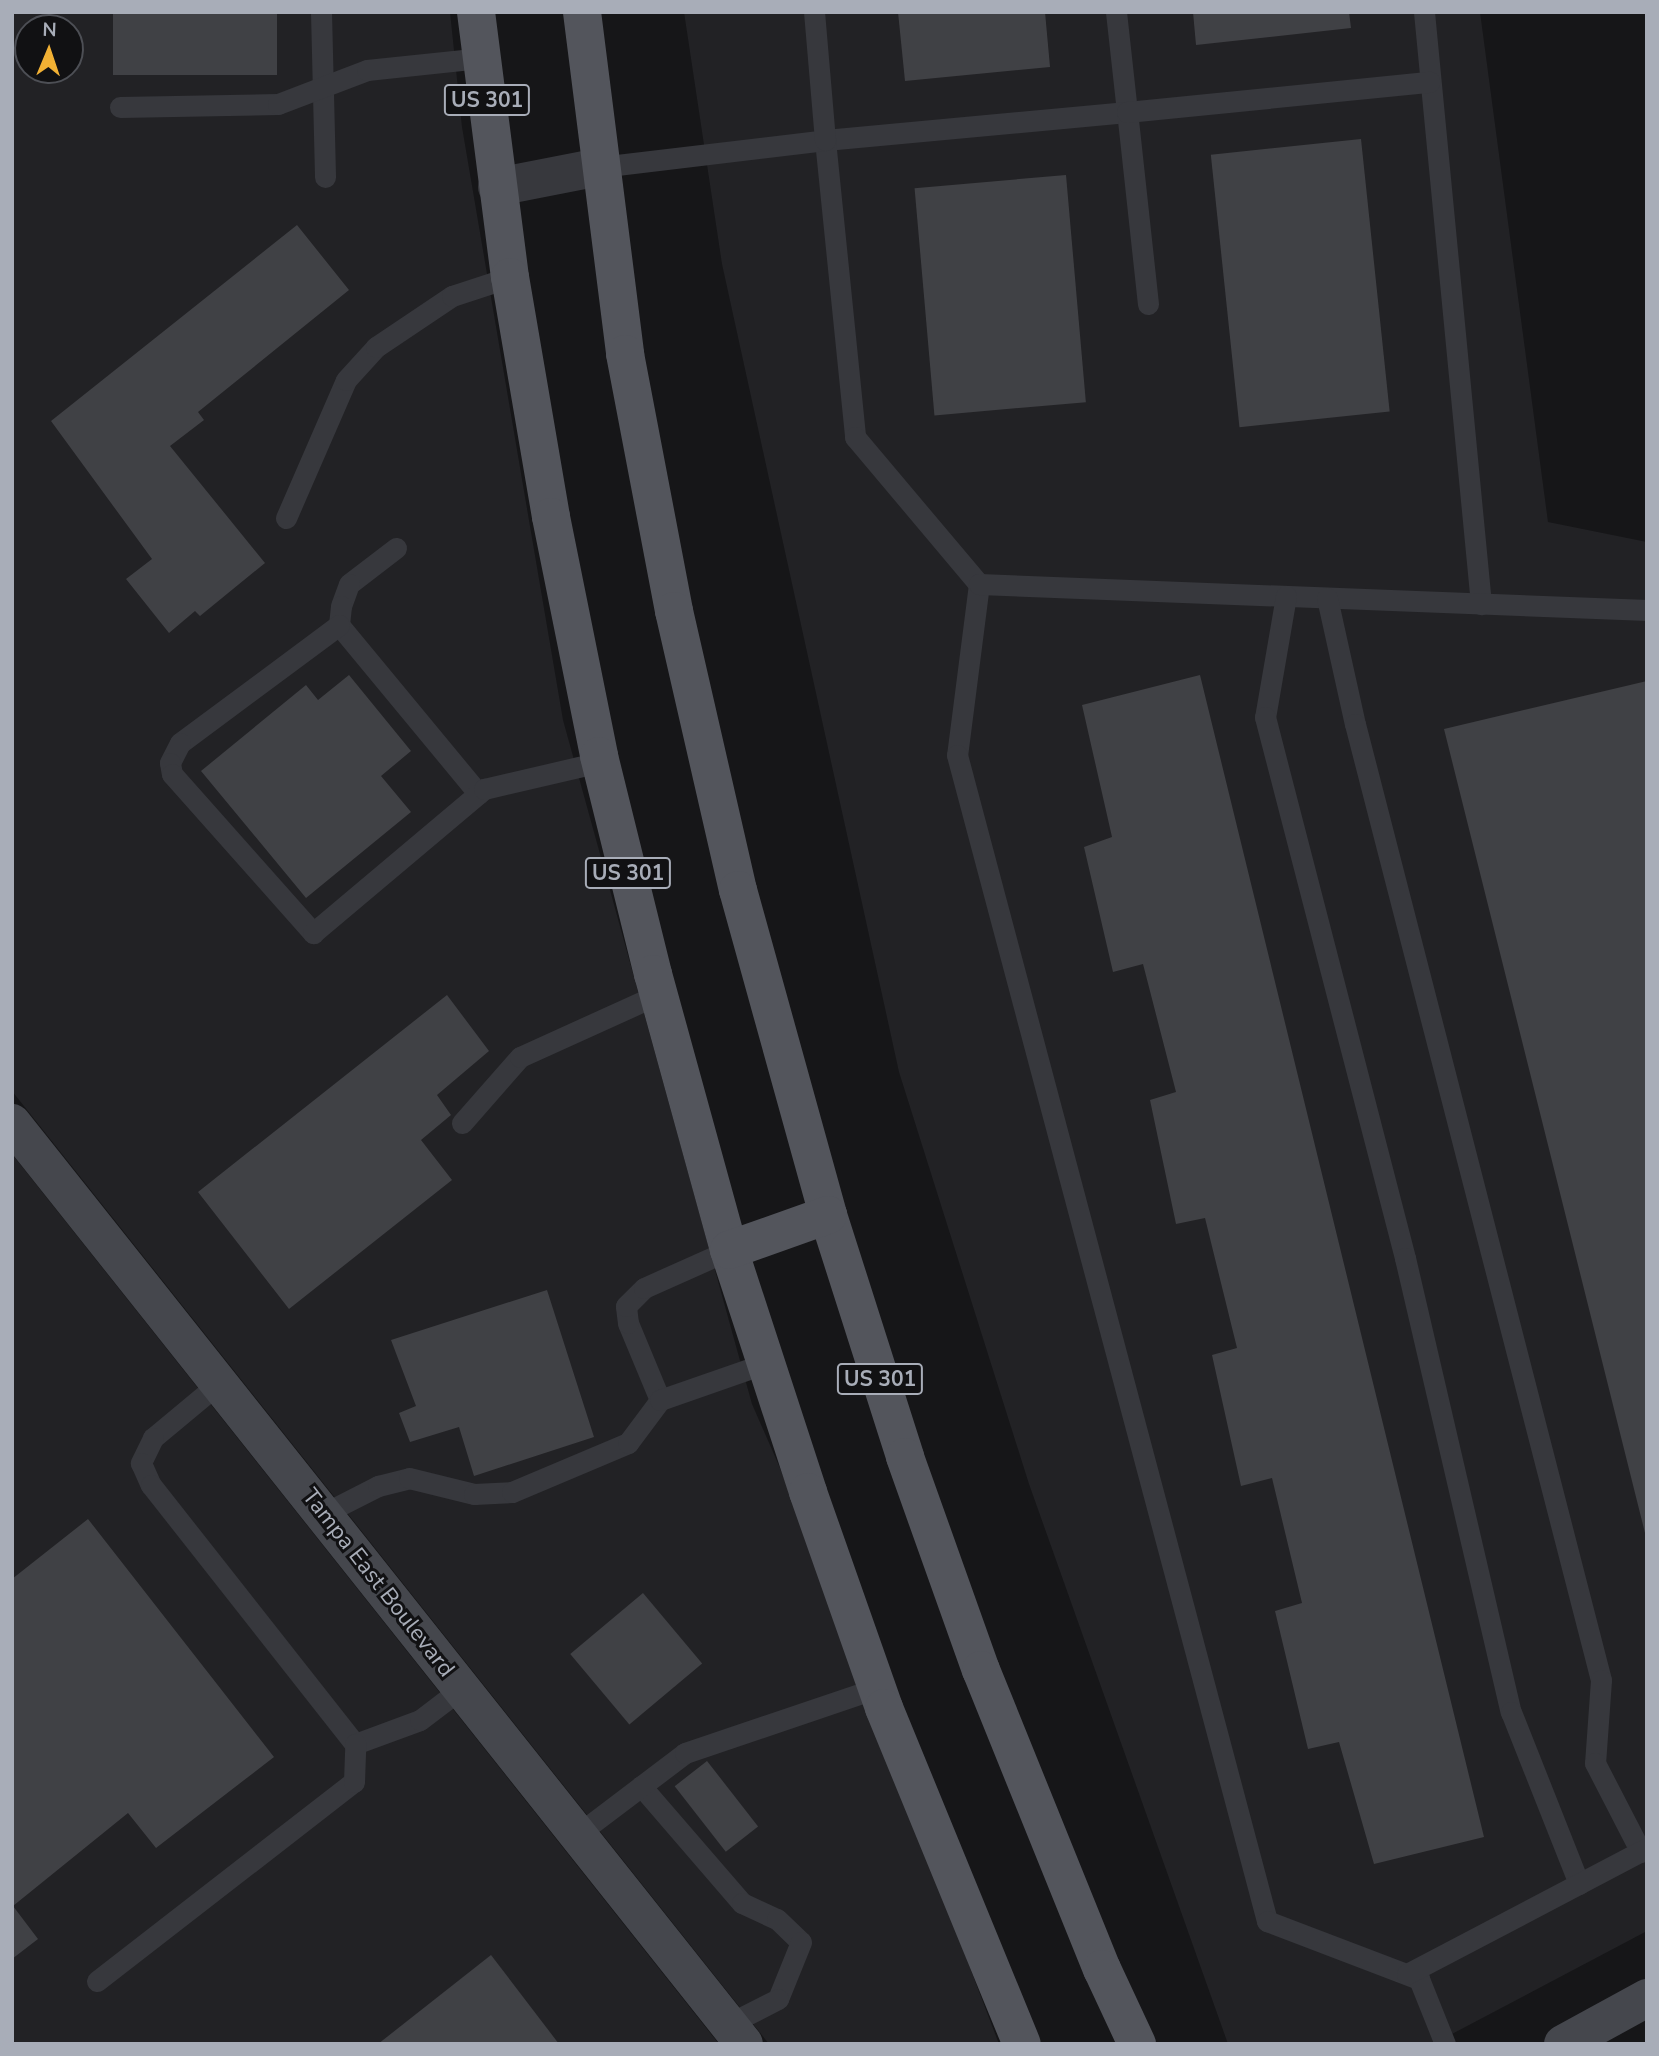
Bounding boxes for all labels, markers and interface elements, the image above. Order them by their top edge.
north arrow [14,14,84,84]
text: N [42,17,57,43]
road number: US 301 [443,82,531,118]
road number: US 301 [584,856,672,890]
road number: US 301 [836,1362,924,1396]
street label: Tampa East Boulevard [296,1483,460,1683]

